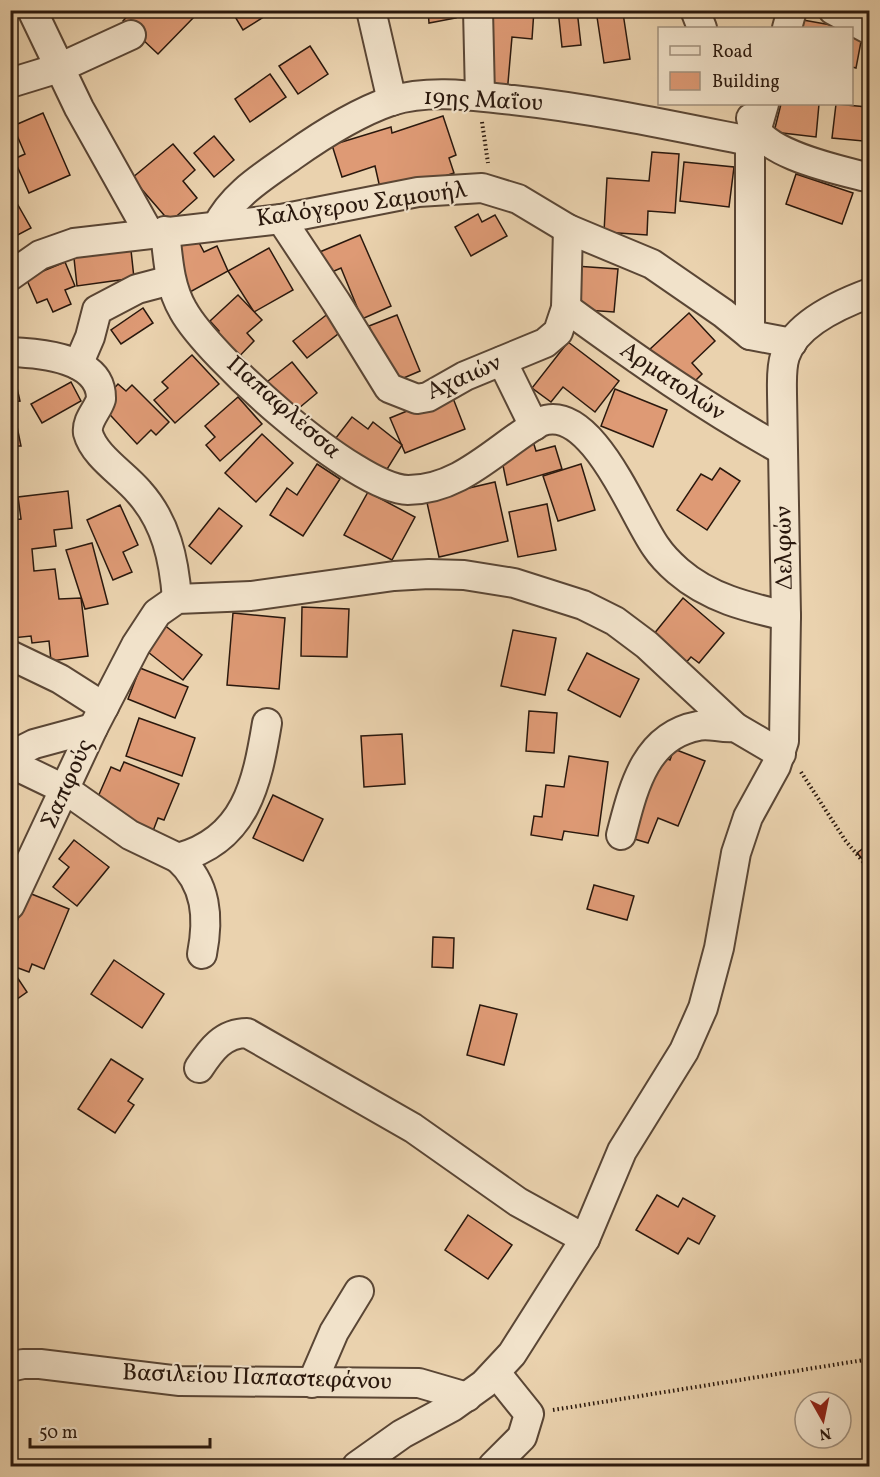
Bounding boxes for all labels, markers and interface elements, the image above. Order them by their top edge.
legend [658,27,853,105]
text: Road [712,40,753,65]
text: Building [712,70,780,95]
street label: 19ης Μαΐου [422,81,544,121]
street label: Καλόγερου Σαμουήλ [254,173,470,237]
street label: Αρματολών [613,334,732,430]
street label: Αχαιών [421,346,507,409]
street label: Παπαφλέσσα [218,349,348,467]
street label: Δελφών [767,505,803,590]
street label: Σαπφούς [33,734,103,834]
street label: Βασιλείου Παπαστεφάνου [122,1356,392,1400]
north arrow [793,1390,853,1450]
scale bar [30,1411,210,1449]
text: 50 m [39,1421,78,1446]
text: N [817,1421,832,1445]

